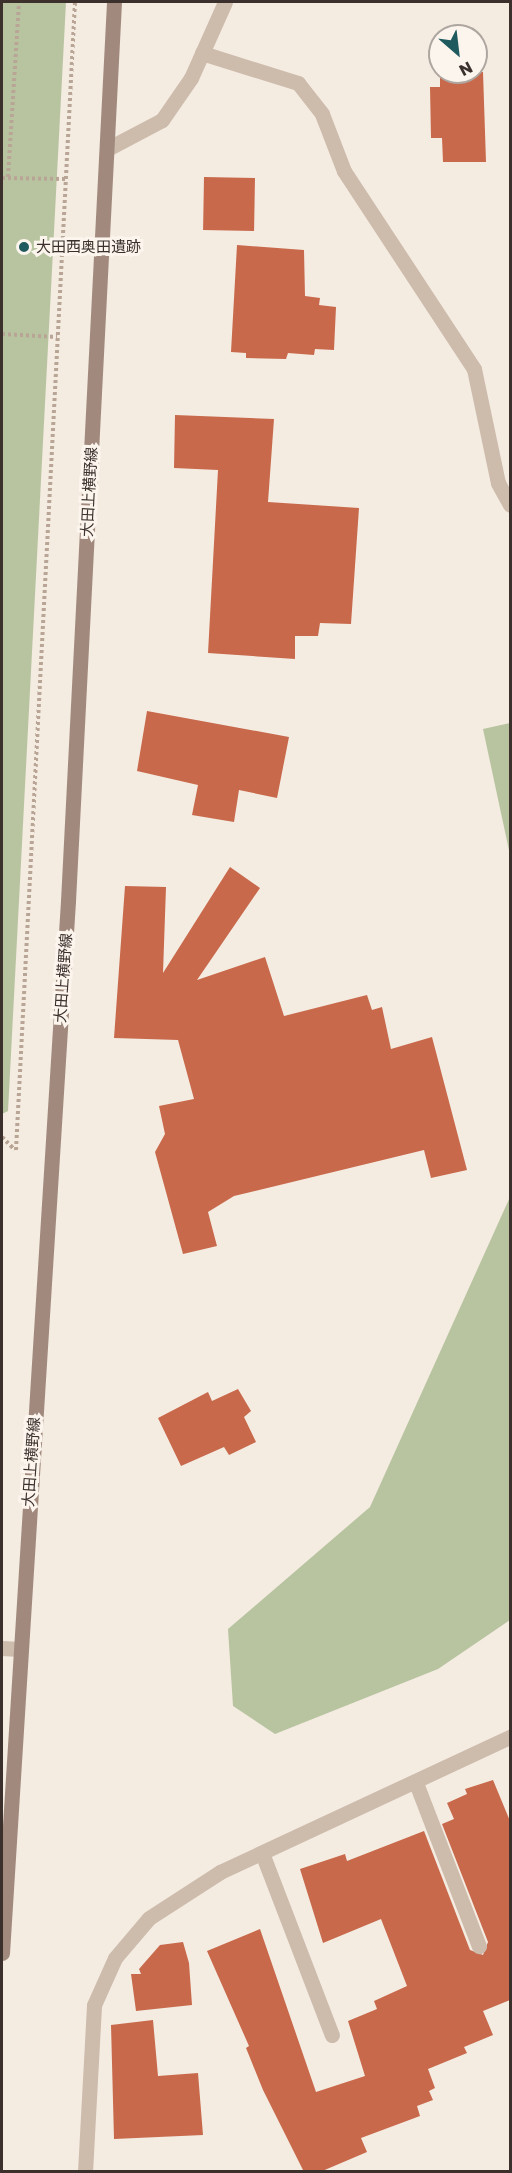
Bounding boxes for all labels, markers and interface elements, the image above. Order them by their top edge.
north arrow [428,24,488,84]
text: N [455,56,476,82]
place label: 大田西奥田遺跡 [36,238,141,256]
marker: 大田西奥田遺跡 [17,240,31,254]
street label: 大田上横野線 [78,447,100,537]
street label: 大田上横野線 [51,932,75,1024]
street label: 大田上横野線 [19,1416,43,1508]

